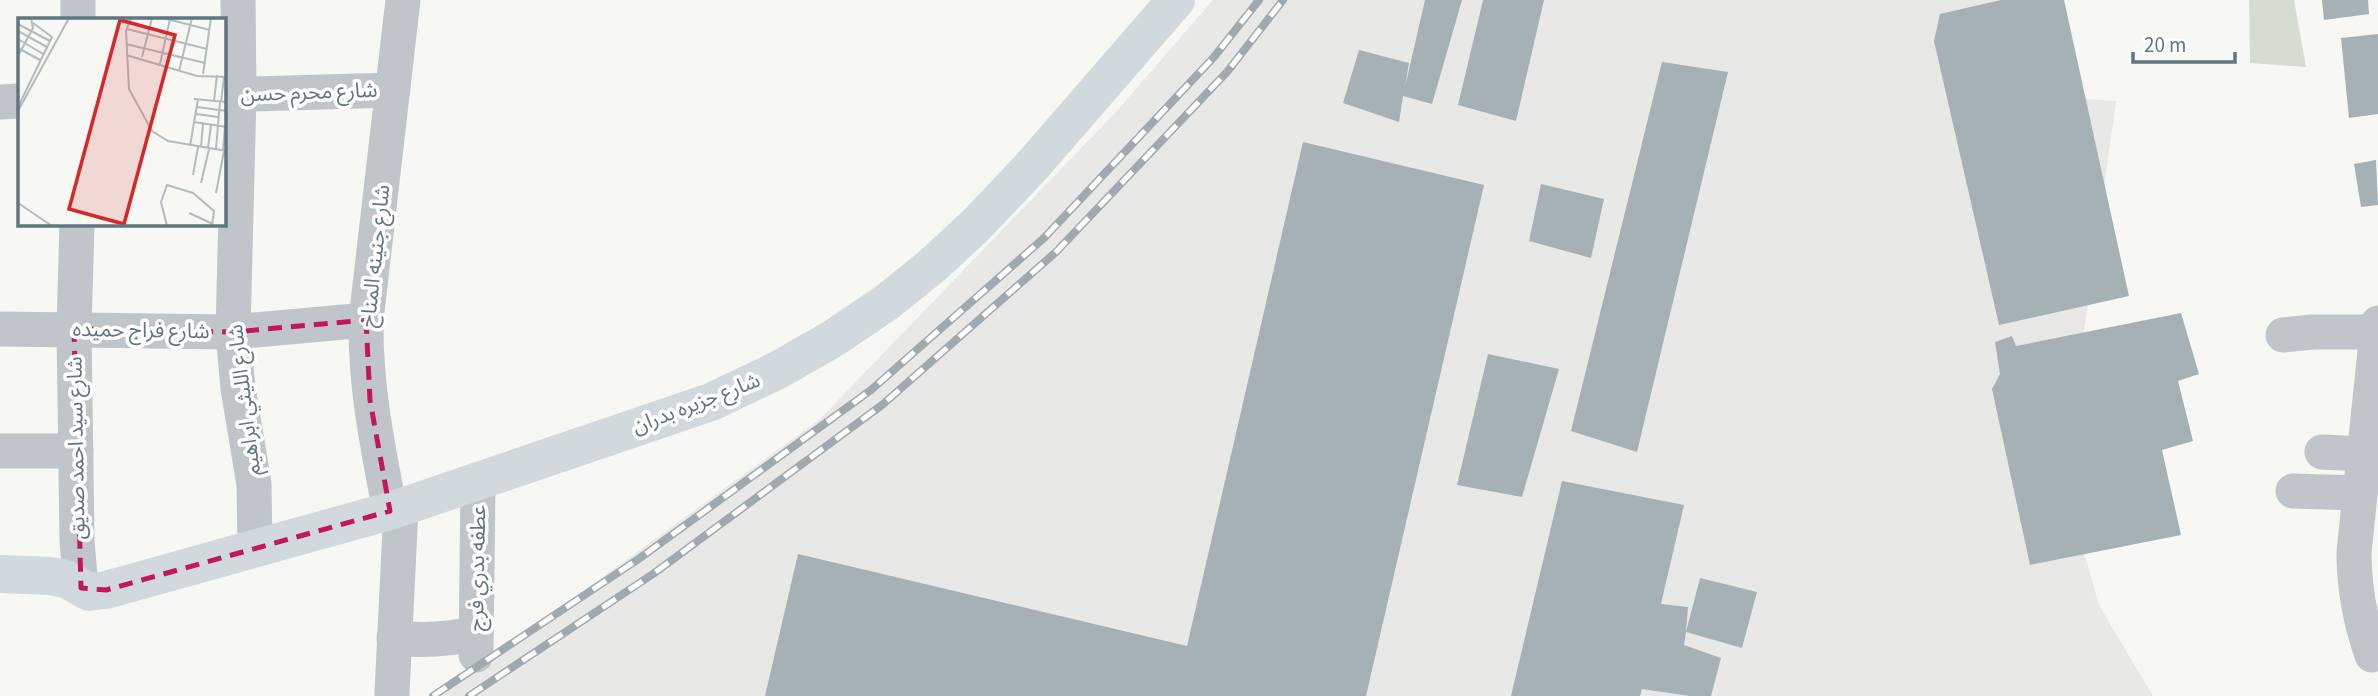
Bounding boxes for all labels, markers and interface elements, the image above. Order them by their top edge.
inset map [18,18,226,226]
scale bar [2133,21,2234,65]
text: 20 m [2144,30,2186,60]
street label: شارع محرم حسن [240,75,378,110]
street label: شارع جنينه المناخ [353,183,397,329]
street label: شارع فراج حميده [72,314,210,346]
street label: شارع الليثي ابراهيم [220,322,269,477]
street label: شارع سيد احمد صديق [59,356,93,540]
street label: شارع جزيره بدران [628,365,764,441]
street label: عطفه بدري فرج [461,505,494,631]

